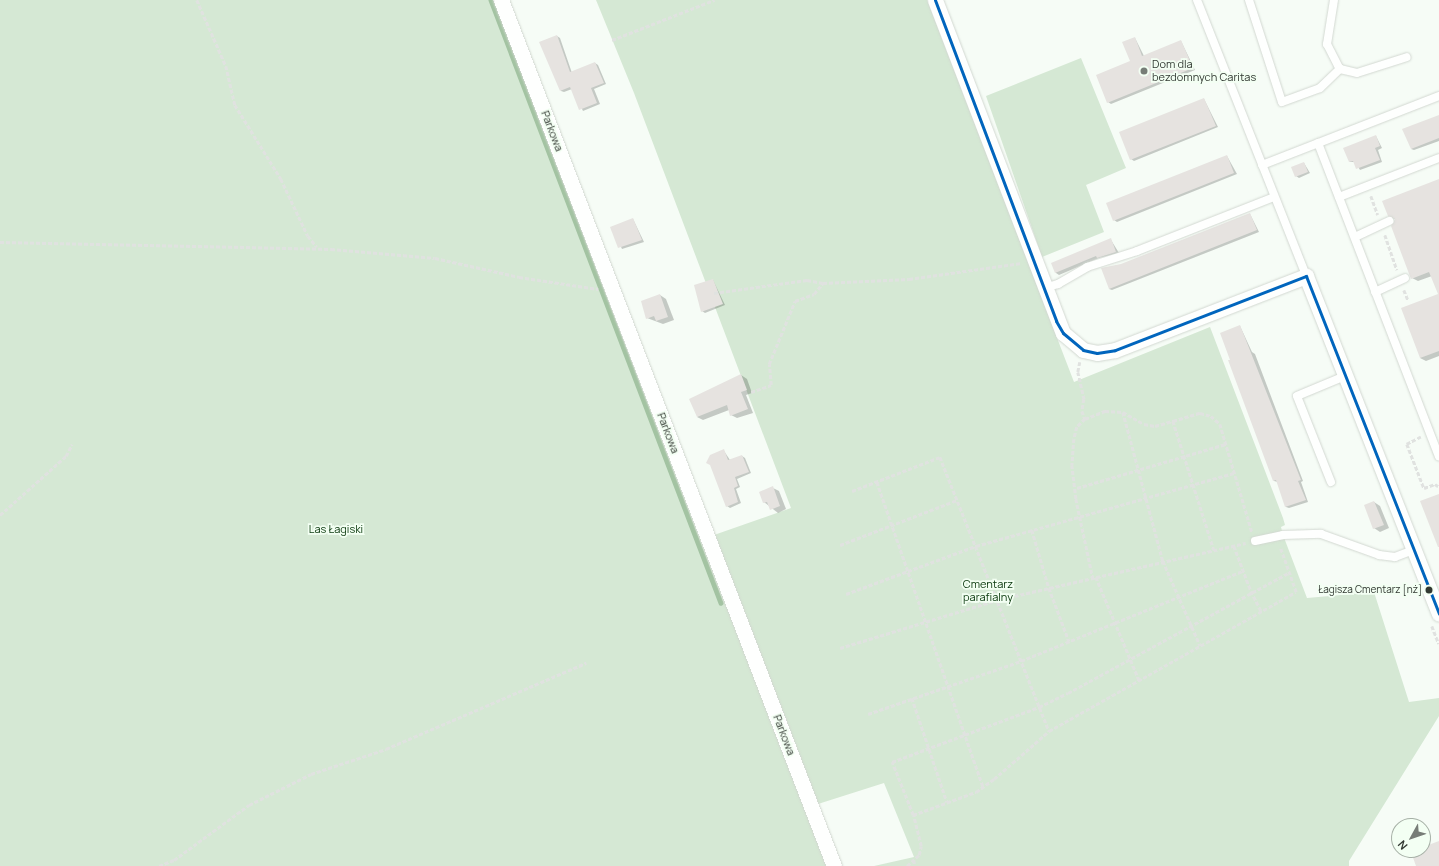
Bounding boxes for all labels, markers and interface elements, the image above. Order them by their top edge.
place label: Dom dla bezdomnych Caritas [1152,58,1256,84]
marker: Dom dla bezdomnych Caritas [1139,66,1149,76]
street label: Parkowa [538,109,566,153]
street label: Parkowa [654,411,682,455]
park label: Las Łagiski [309,522,363,536]
park label: Cmentarz parafialny [963,578,1013,604]
place label: Łagisza Cmentarz [nż] [1318,584,1422,596]
marker: Łagisza Cmentarz [nż] [1424,585,1434,595]
street label: Parkowa [770,713,798,757]
north arrow [1391,818,1431,858]
text: N [1394,838,1410,853]

